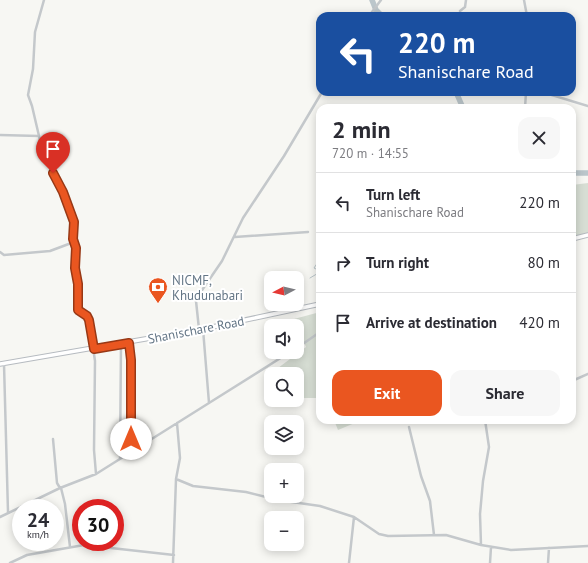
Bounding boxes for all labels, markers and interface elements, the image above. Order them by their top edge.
text: 220 m [398,24,475,61]
icon: left [332,28,384,80]
text: Shanischare Road [398,60,534,83]
text: 2 min [332,114,391,145]
button: close [518,117,560,159]
pin [36,132,70,173]
icon: arrive [42,138,64,160]
text: 720 m · 14:55 [332,145,409,162]
text: Turn left [366,185,420,204]
icon: left [332,192,354,214]
text: 220 m [519,193,560,212]
text: Shanischare Road [366,204,464,221]
icon: right [332,252,354,274]
text: Turn right [366,253,429,272]
text: 80 m [527,253,560,272]
north arrow [264,271,304,311]
map controls [264,271,304,551]
place label: NICMF, Khudunabari [172,272,243,304]
bank icon: NICMF, Khudunabari [147,276,169,304]
street label: Shanischare Road [146,312,246,348]
icon: arrive [332,312,354,334]
text: Arrive at destination [366,313,497,332]
text: 420 m [519,313,560,332]
button: sound [264,319,304,359]
button: search [264,367,304,407]
button: Exit [332,370,442,416]
button: Share [450,370,560,416]
button: layers [264,415,304,455]
position arrow [110,418,152,460]
button: + [264,463,304,503]
speed limit sign: 30 [72,499,124,551]
text: 24 [27,507,49,533]
button: − [264,511,304,551]
text: km/h [27,528,49,541]

